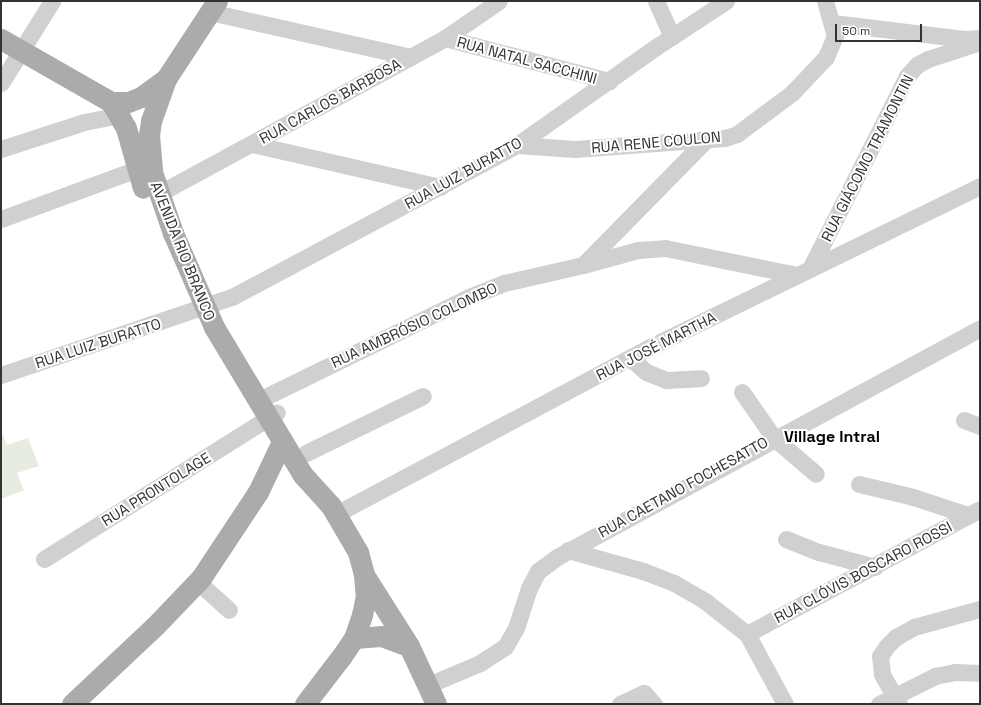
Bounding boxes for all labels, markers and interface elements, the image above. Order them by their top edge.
scale bar [837,16,924,42]
text: 50 m [842,23,870,39]
street label: RUA NATAL SACCHINI [455,33,599,87]
street label: RUA CARLOS BARBOSA [256,55,404,147]
street label: RUA GIÁCOMO TRAMONTIN [817,71,917,245]
street label: RUA RENE COULON [590,127,722,157]
street label: RUA LUIZ BURATTO [401,133,525,213]
street label: AVENIDA RIO BRANCO [147,179,219,323]
street label: RUA AMBRÓSIO COLOMBO [328,278,500,372]
street label: RUA JOSÉ MARTHA [593,308,719,384]
street label: RUA LUIZ BURATTO [33,314,163,372]
district label: Village Intral [784,427,880,447]
street label: RUA CAETANO FOCHESATTO [595,433,771,541]
street label: RUA PRONTOLAGE [98,448,214,530]
street label: RUA CLÓVIS BOSCARO ROSSI [771,517,955,627]

